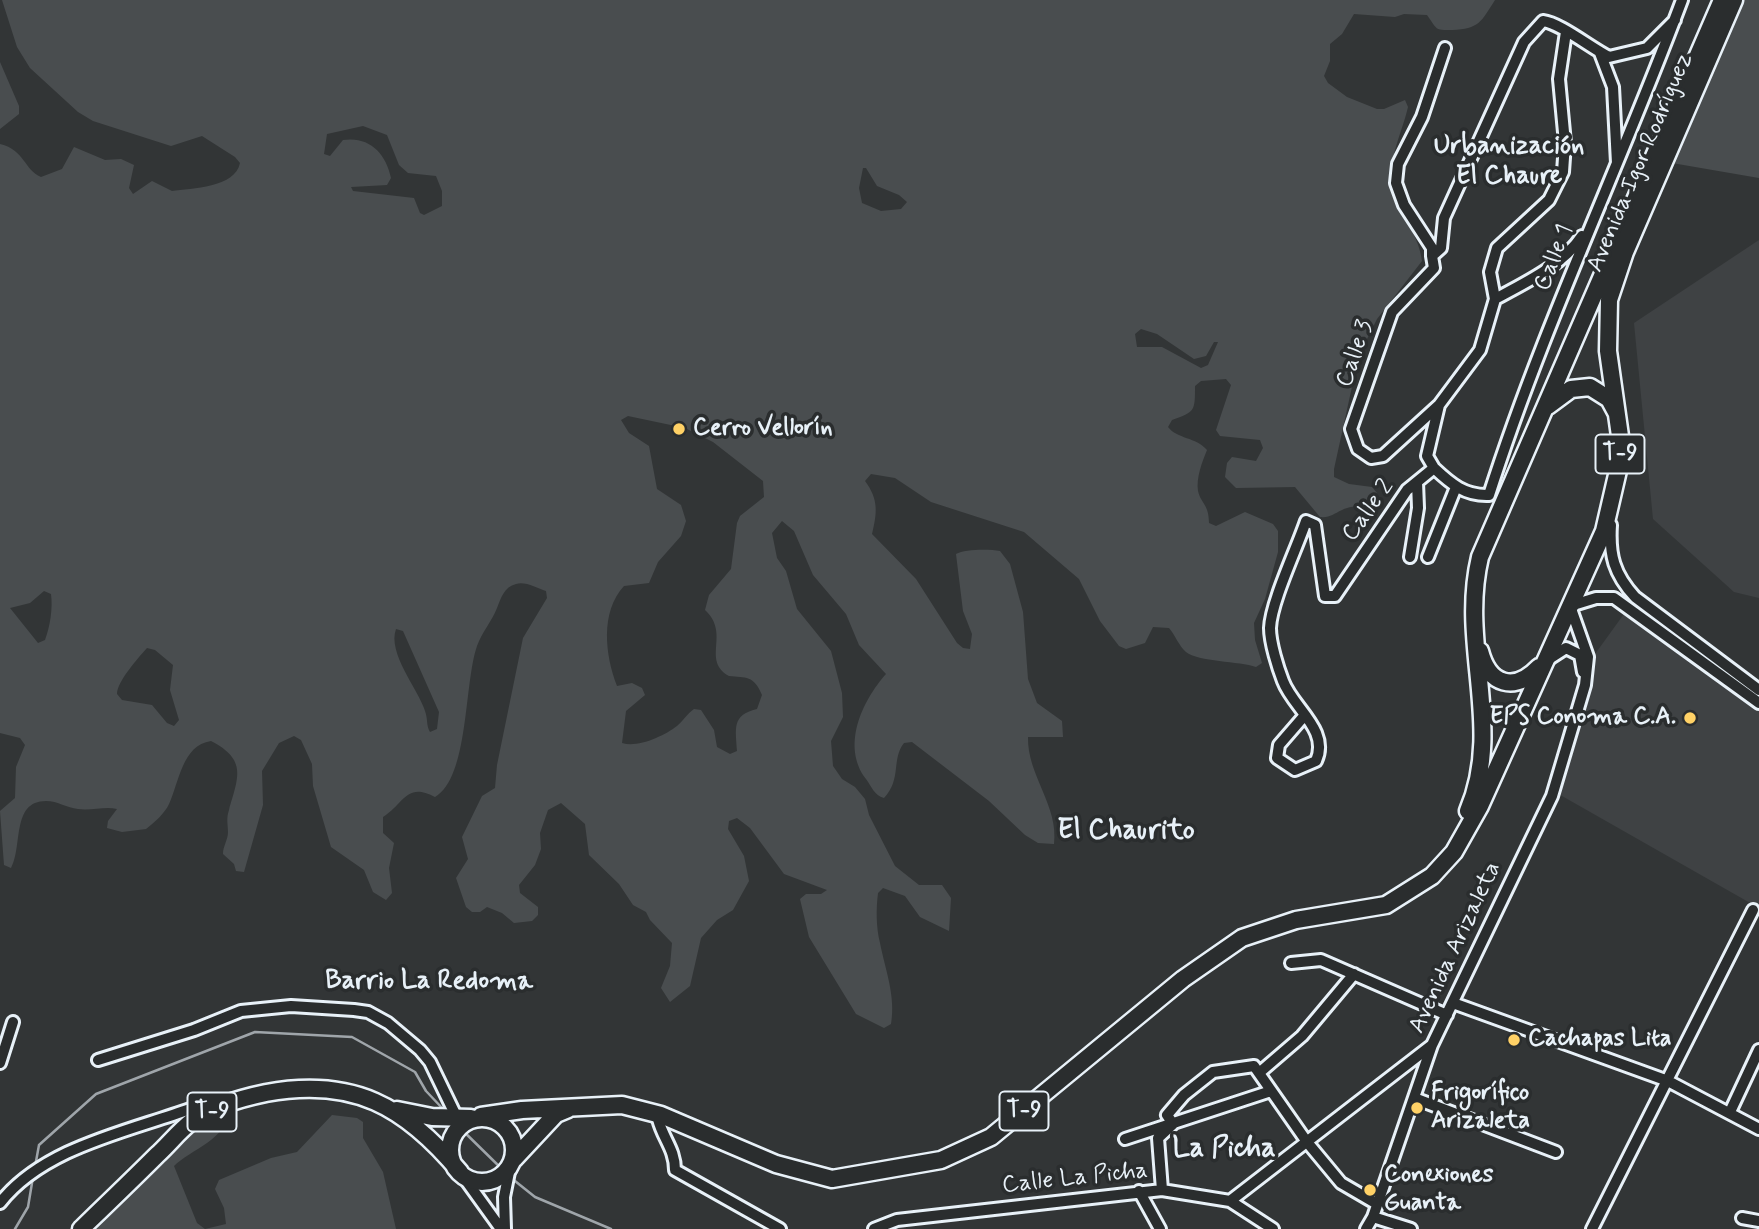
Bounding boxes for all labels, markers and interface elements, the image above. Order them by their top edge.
street label: Avenida Igor Rodríguez [1582,49,1700,277]
district label: Urbanización El Chaure [1434,132,1584,194]
street label: Calle 1 [1529,221,1581,295]
street label: Calle 3 [1331,317,1381,391]
place label: Cerro Vellorín [693,415,833,443]
marker: Cerro Vellorín [671,421,687,437]
road number: T-9 [1596,435,1644,474]
street label: Calle 2 [1337,474,1401,548]
place label: EPS Conoma C.A. [1489,704,1676,732]
marker: EPS Conoma C.A. [1682,710,1698,726]
district label: El Chaurito [1057,815,1195,849]
street label: Avenida Arizaleta [1404,858,1508,1038]
district label: Barrio La Redoma [325,967,533,999]
place label: Cachapas Lita [1528,1026,1671,1054]
marker: Cachapas Lita [1506,1032,1522,1048]
place label: Frigorífico Arizaleta [1431,1080,1530,1136]
road number: T-9 [188,1092,236,1132]
road number: T-9 [1000,1092,1048,1130]
marker: Frigorífico Arizaleta [1409,1100,1425,1116]
district label: La Picha [1172,1133,1276,1167]
street label: Calle La Picha [1001,1157,1149,1201]
place label: Conexiones Guanta [1384,1162,1494,1218]
marker: Conexiones Guanta [1362,1182,1378,1198]

